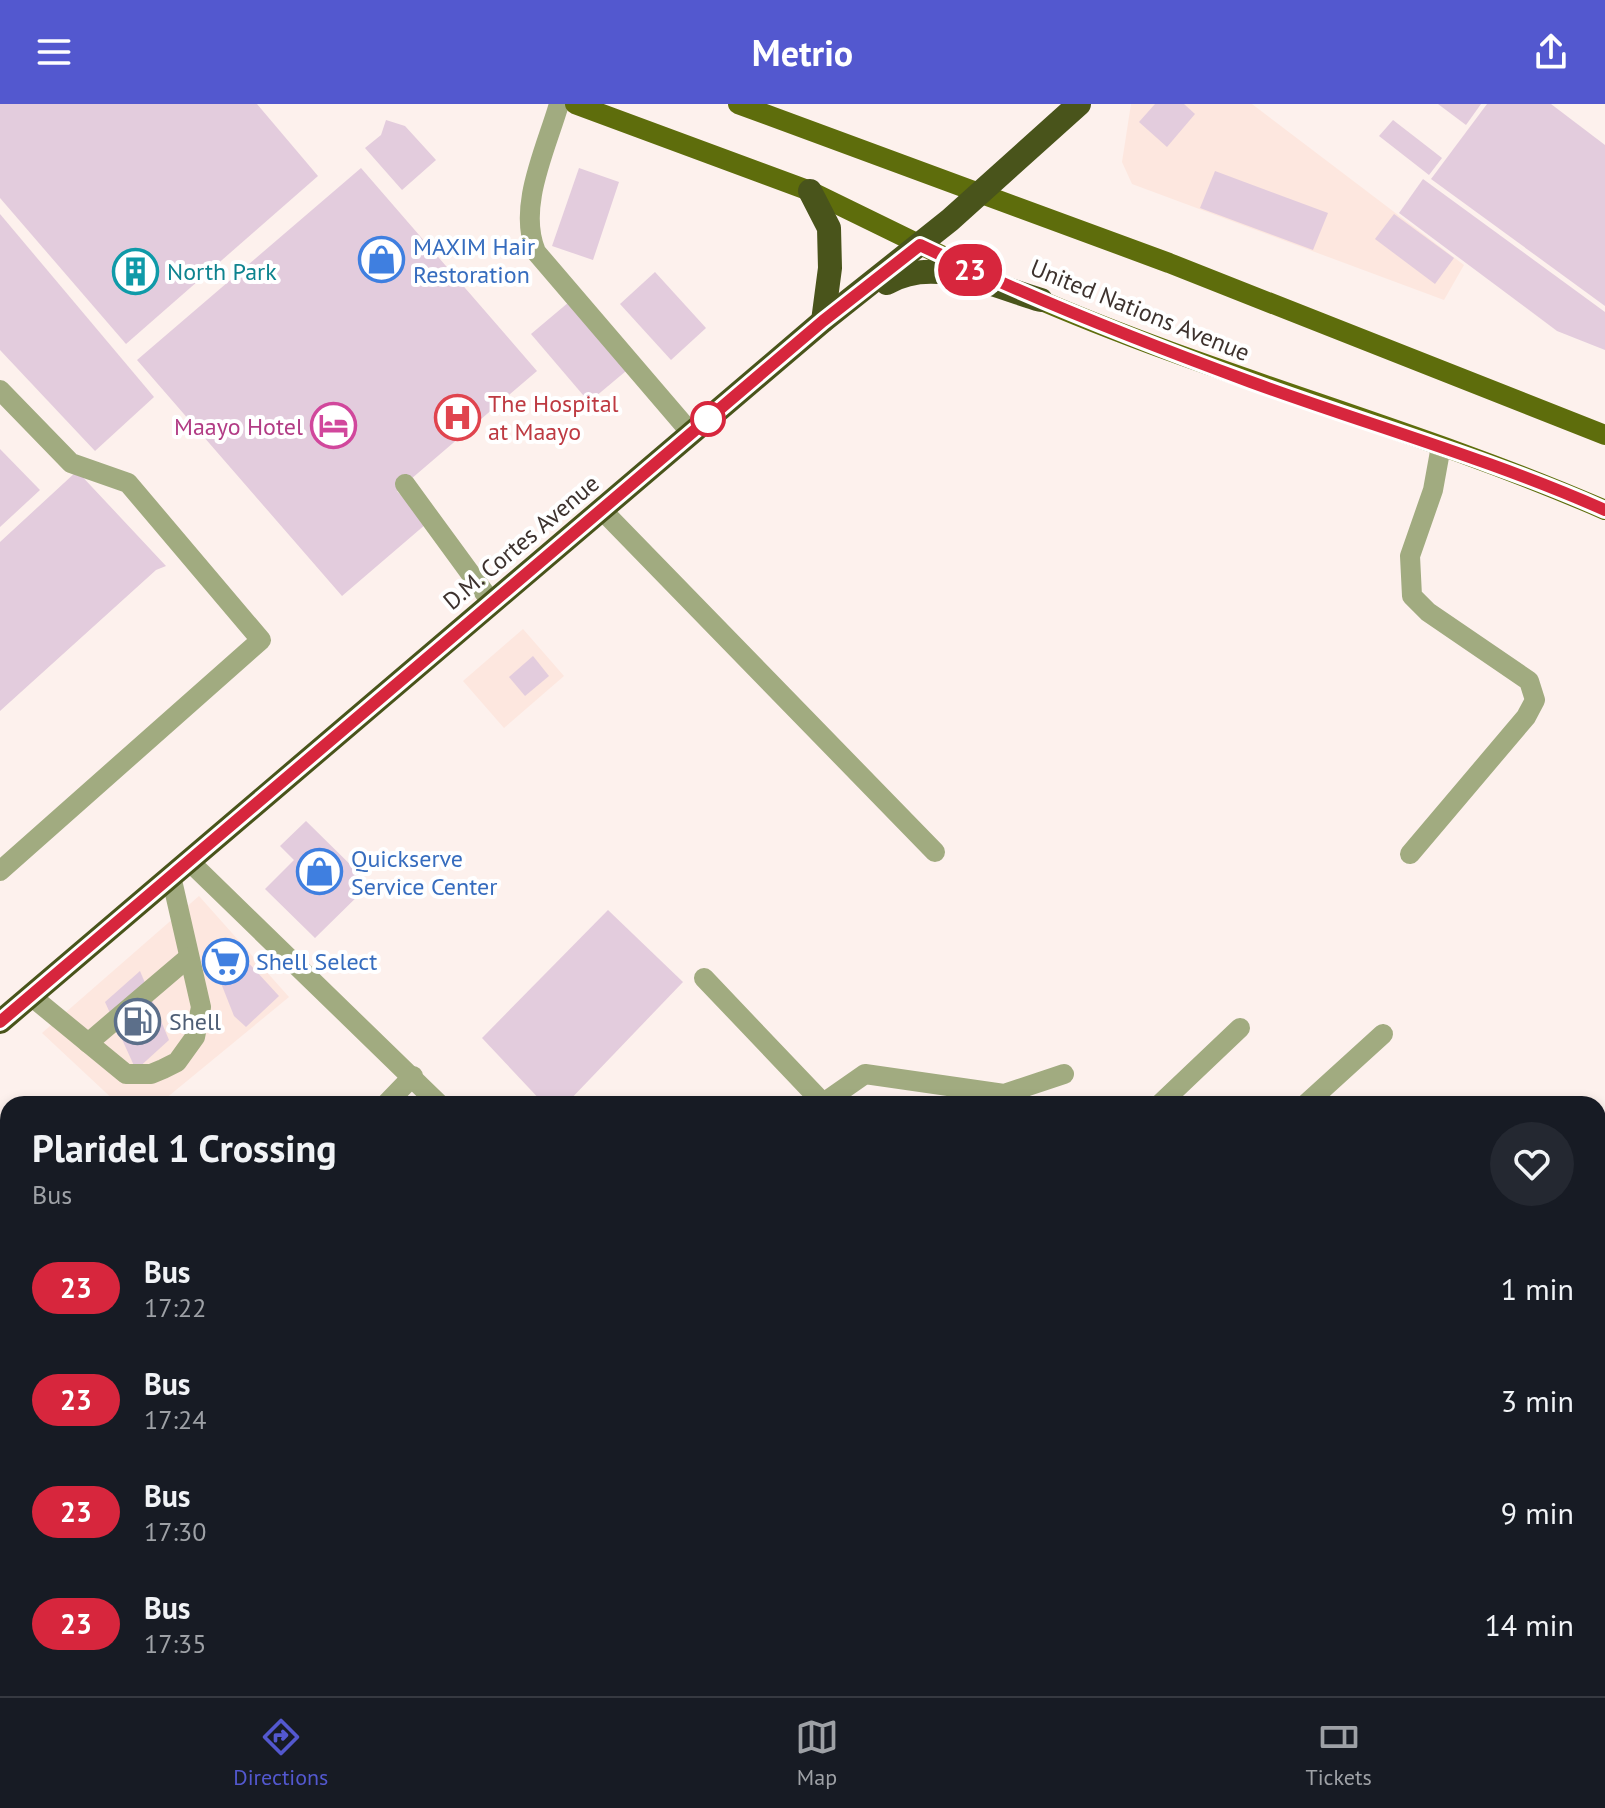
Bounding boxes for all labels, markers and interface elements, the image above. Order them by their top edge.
text: Metrio [752,29,853,76]
icon: menu [32,30,76,74]
icon: share [1529,30,1573,74]
place label: MAXIM Hair Restoration [413,231,535,290]
shop icon: MAXIM Hair Restoration [358,236,406,284]
line badge: 23 [934,244,1006,296]
building icon: North Park [112,247,160,295]
text: 23 [954,251,986,288]
street label: United Nations Avenue [1026,252,1254,368]
place label: North Park [167,256,277,287]
place label: The Hospital at Maayo [488,388,619,447]
hospital icon: The Hospital at Maayo [433,393,481,441]
hotel icon: Maayo Hotel [310,402,358,450]
unlabelled marker [691,402,725,436]
place label: Maayo Hotel [174,411,303,442]
street label: D.M. Cortes Avenue [437,468,605,616]
place label: Quickserve Service Center [351,843,497,902]
shop icon: Quickserve Service Center [296,848,344,896]
supermarket icon: Shell Select [201,937,249,985]
place label: Shell Select [256,946,377,977]
fuel station icon: Shell [114,997,162,1045]
place label: Shell [169,1006,221,1037]
button: heart [1490,1122,1574,1206]
text: Plaridel 1 Crossing [32,1123,337,1172]
text: Bus [32,1178,72,1211]
text: Bus [144,1252,191,1291]
text: 23 [60,1269,92,1306]
text: 1 min [1501,1269,1574,1308]
text: 17:22 [144,1291,206,1324]
text: Bus [144,1364,191,1403]
text: 23 [60,1381,92,1418]
text: 3 min [1501,1381,1574,1420]
text: 17:24 [144,1403,206,1436]
text: Bus [144,1476,191,1515]
text: 23 [60,1493,92,1530]
text: 9 min [1501,1493,1574,1532]
text: 17:30 [144,1515,206,1548]
text: Bus [144,1588,191,1627]
text: 23 [60,1605,92,1642]
text: 14 min [1484,1605,1574,1644]
text: 17:35 [144,1627,206,1660]
tab: Directions [233,1715,328,1791]
tab: Map [795,1715,839,1791]
tab: Tickets [1306,1715,1372,1791]

